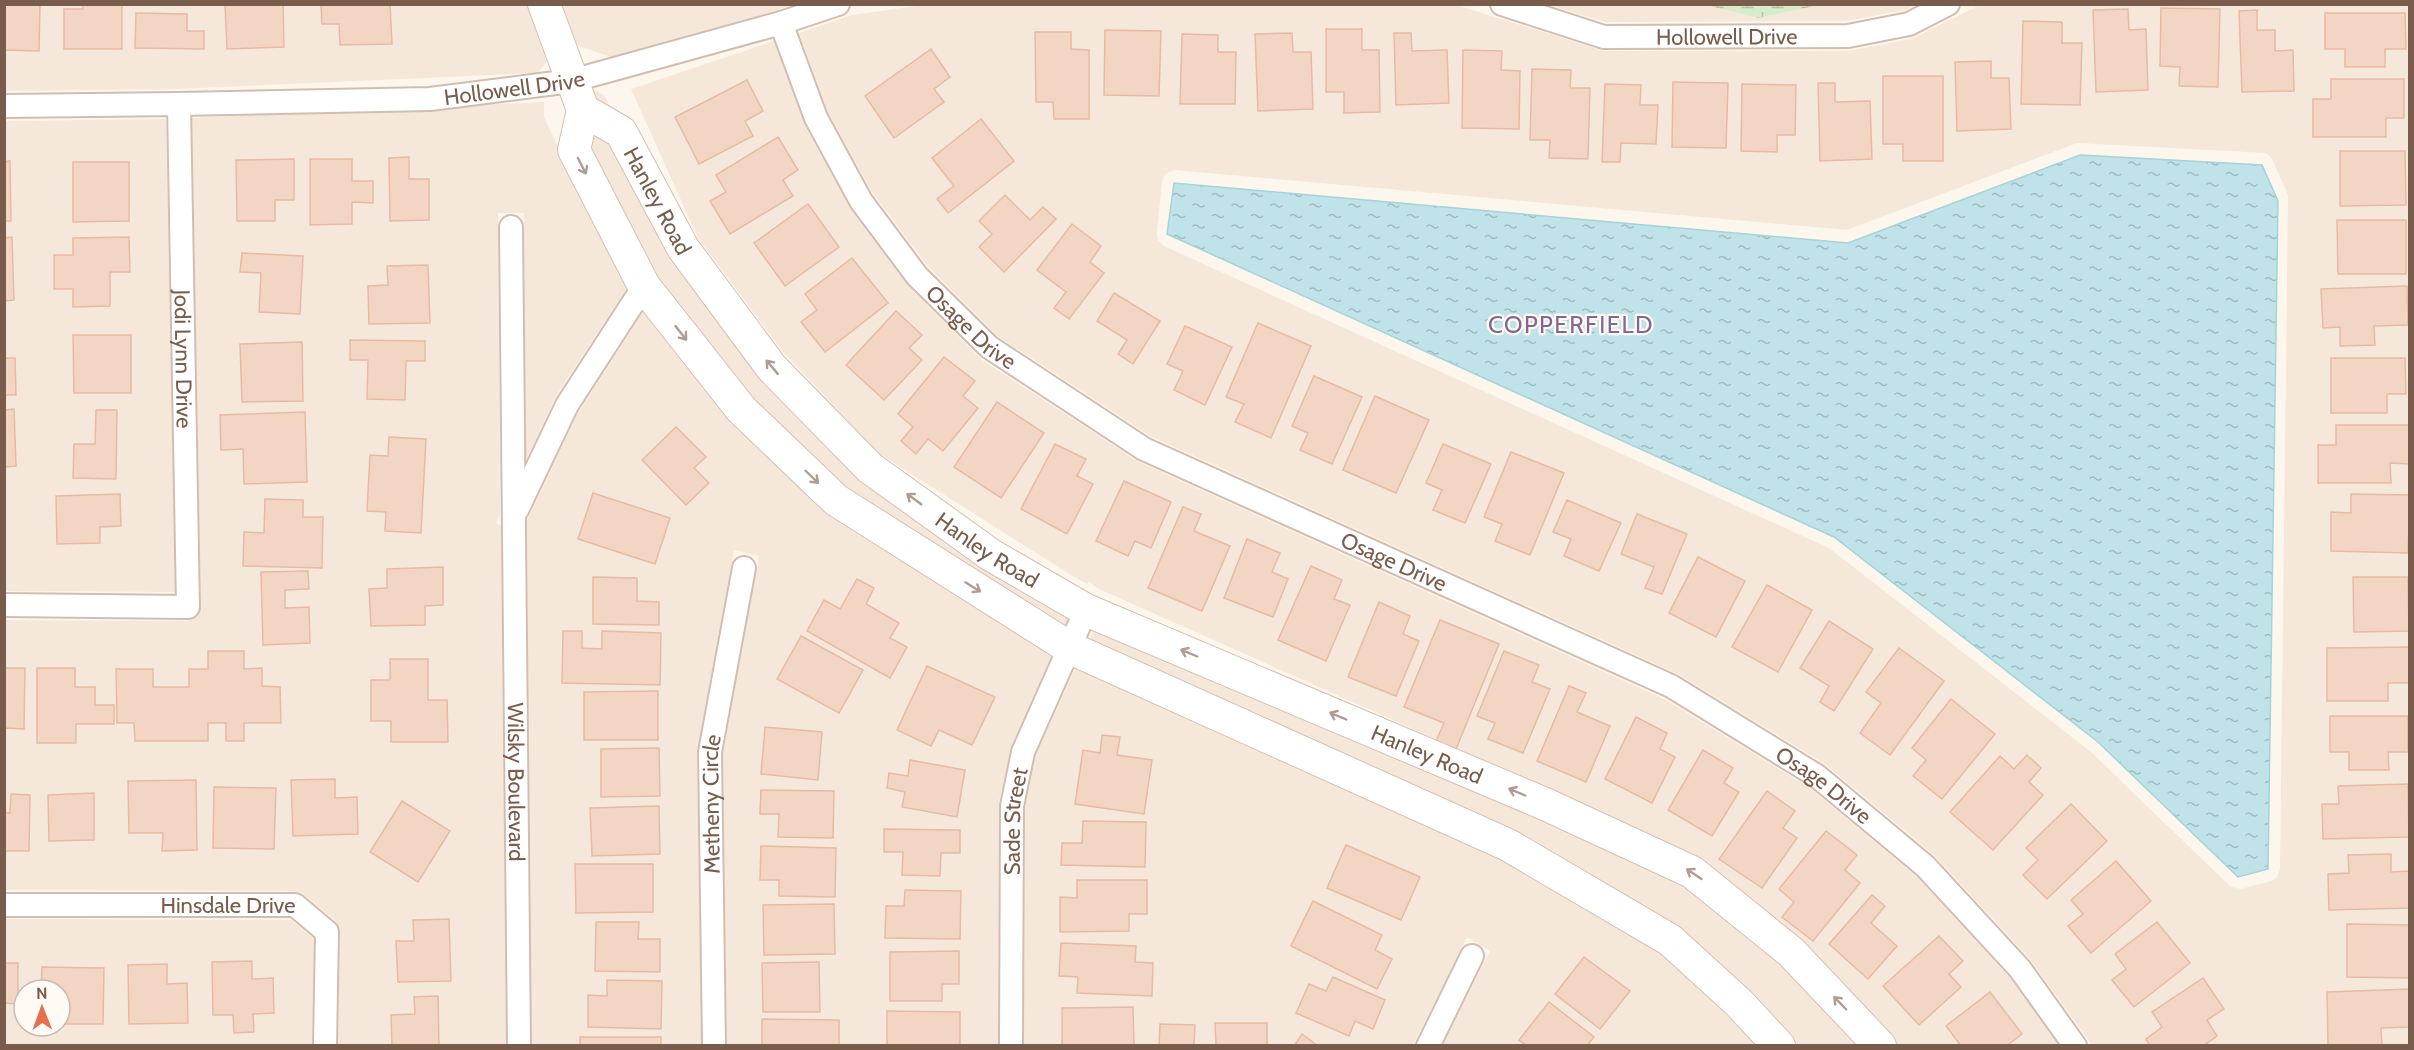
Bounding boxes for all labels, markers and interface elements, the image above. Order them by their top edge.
street label: Hollowell Drive [1656,23,1798,50]
street label: Hollowell Drive [442,64,588,111]
street label: Hanley Road [618,142,698,259]
one-way arrow [576,157,588,174]
street label: Osage Drive [920,279,1022,375]
street label: Jodi Lynn Drive [169,288,198,429]
district label: COPPERFIELD [1488,310,1654,339]
one-way arrow [675,325,688,341]
one-way arrow [765,359,778,375]
one-way arrow [805,470,820,484]
one-way arrow [906,493,922,506]
street label: Hanley Road [930,506,1044,593]
street label: Osage Drive [1337,526,1451,597]
one-way arrow [964,581,981,593]
one-way arrow [1180,647,1198,658]
street label: Wilsky Boulevard [502,702,531,862]
one-way arrow [1329,710,1347,721]
street label: Hanley Road [1367,719,1487,790]
street label: Metheny Circle [696,732,726,874]
street label: Osage Drive [1771,740,1877,829]
street label: Sade Street [998,764,1033,875]
one-way arrow [1509,786,1527,797]
one-way arrow [1686,868,1703,880]
street label: Hinsdale Drive [161,892,295,919]
north arrow [12,978,72,1038]
text: N [36,984,48,1003]
one-way arrow [1833,996,1847,1011]

